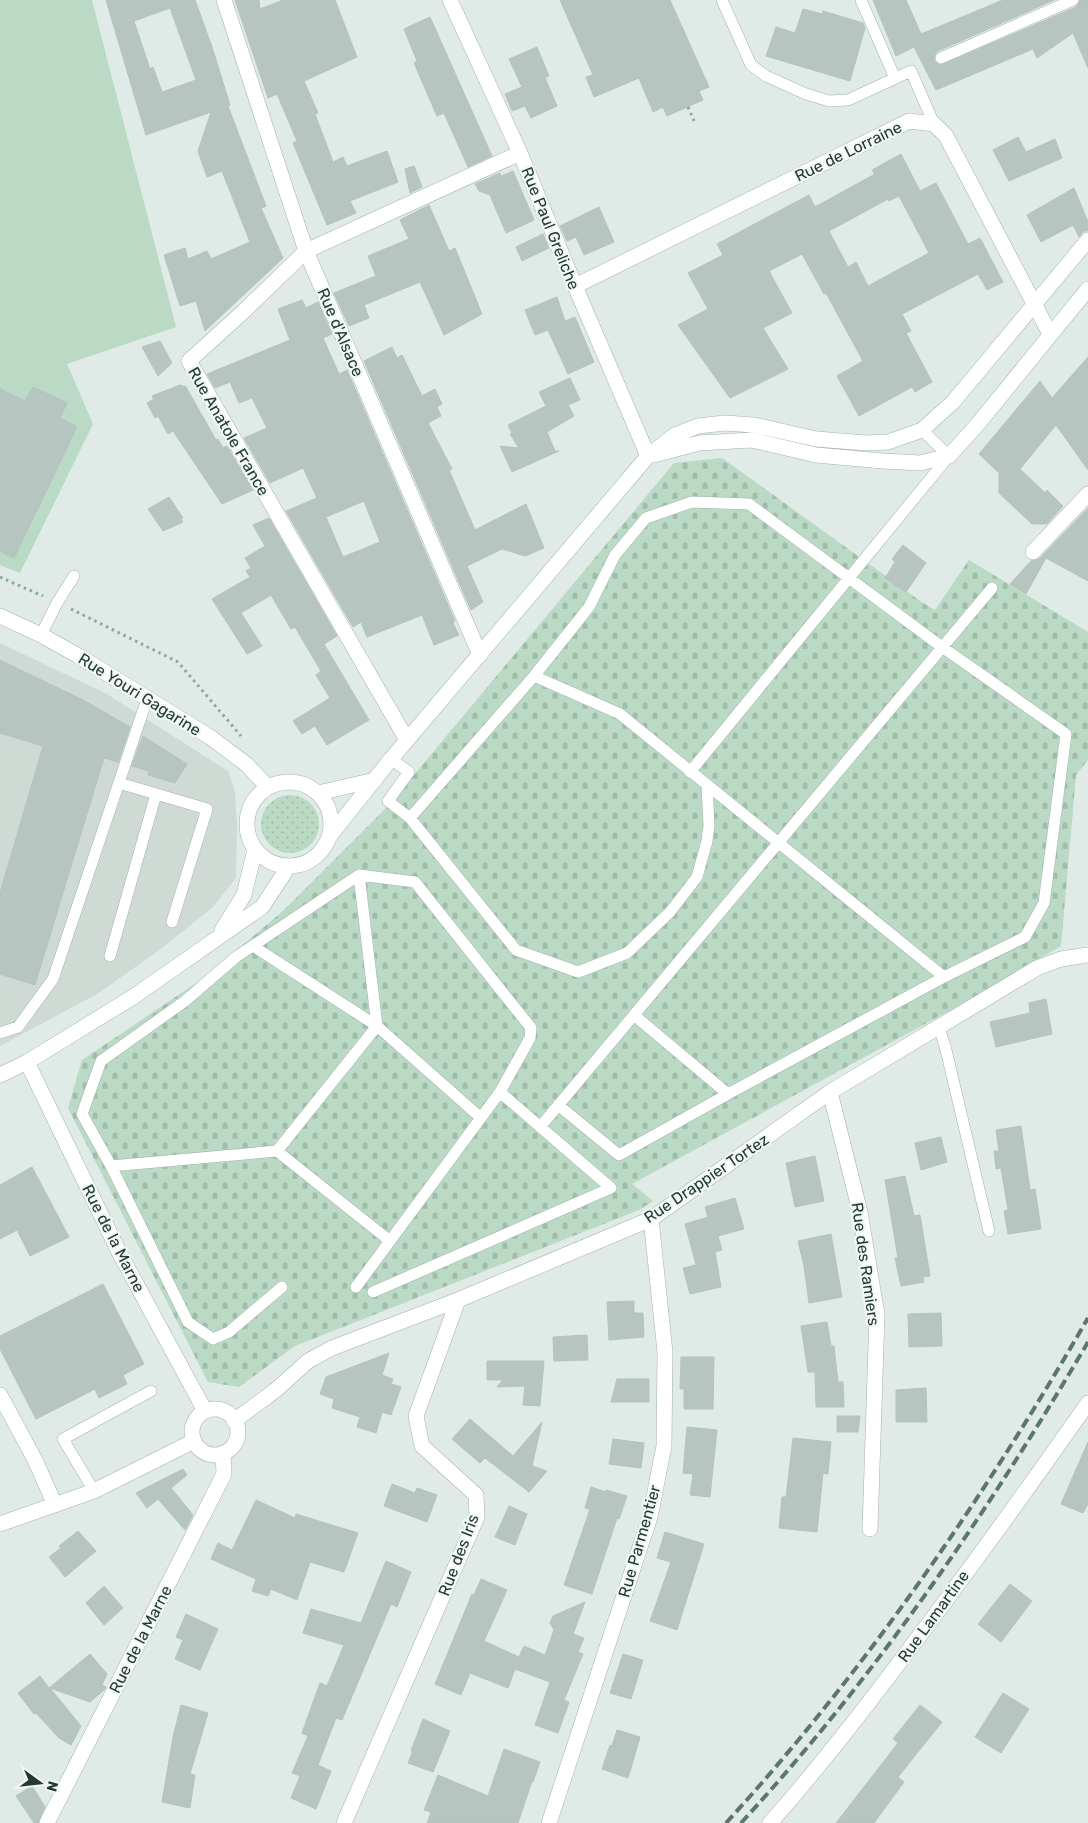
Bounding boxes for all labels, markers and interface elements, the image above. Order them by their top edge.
street label: Rue de Lorraine [792,117,905,186]
street label: Rue Paul Greliche [517,164,584,292]
street label: Rue d'Alsace [313,285,368,379]
street label: Rue Anatole France [184,364,273,499]
street label: Rue Youri Gagarine [75,649,205,740]
street label: Rue Drappier Tortez [640,1130,772,1227]
street label: Rue de la Marne [78,1181,149,1295]
street label: Rue des Ramiers [847,1201,884,1327]
street label: Rue Parmentier [614,1483,665,1599]
street label: Rue des Iris [434,1512,483,1599]
street label: Rue Lamartine [894,1567,973,1666]
street label: Rue de la Marne [105,1582,176,1696]
north arrow [15,1758,65,1808]
text: N [43,1779,62,1793]

